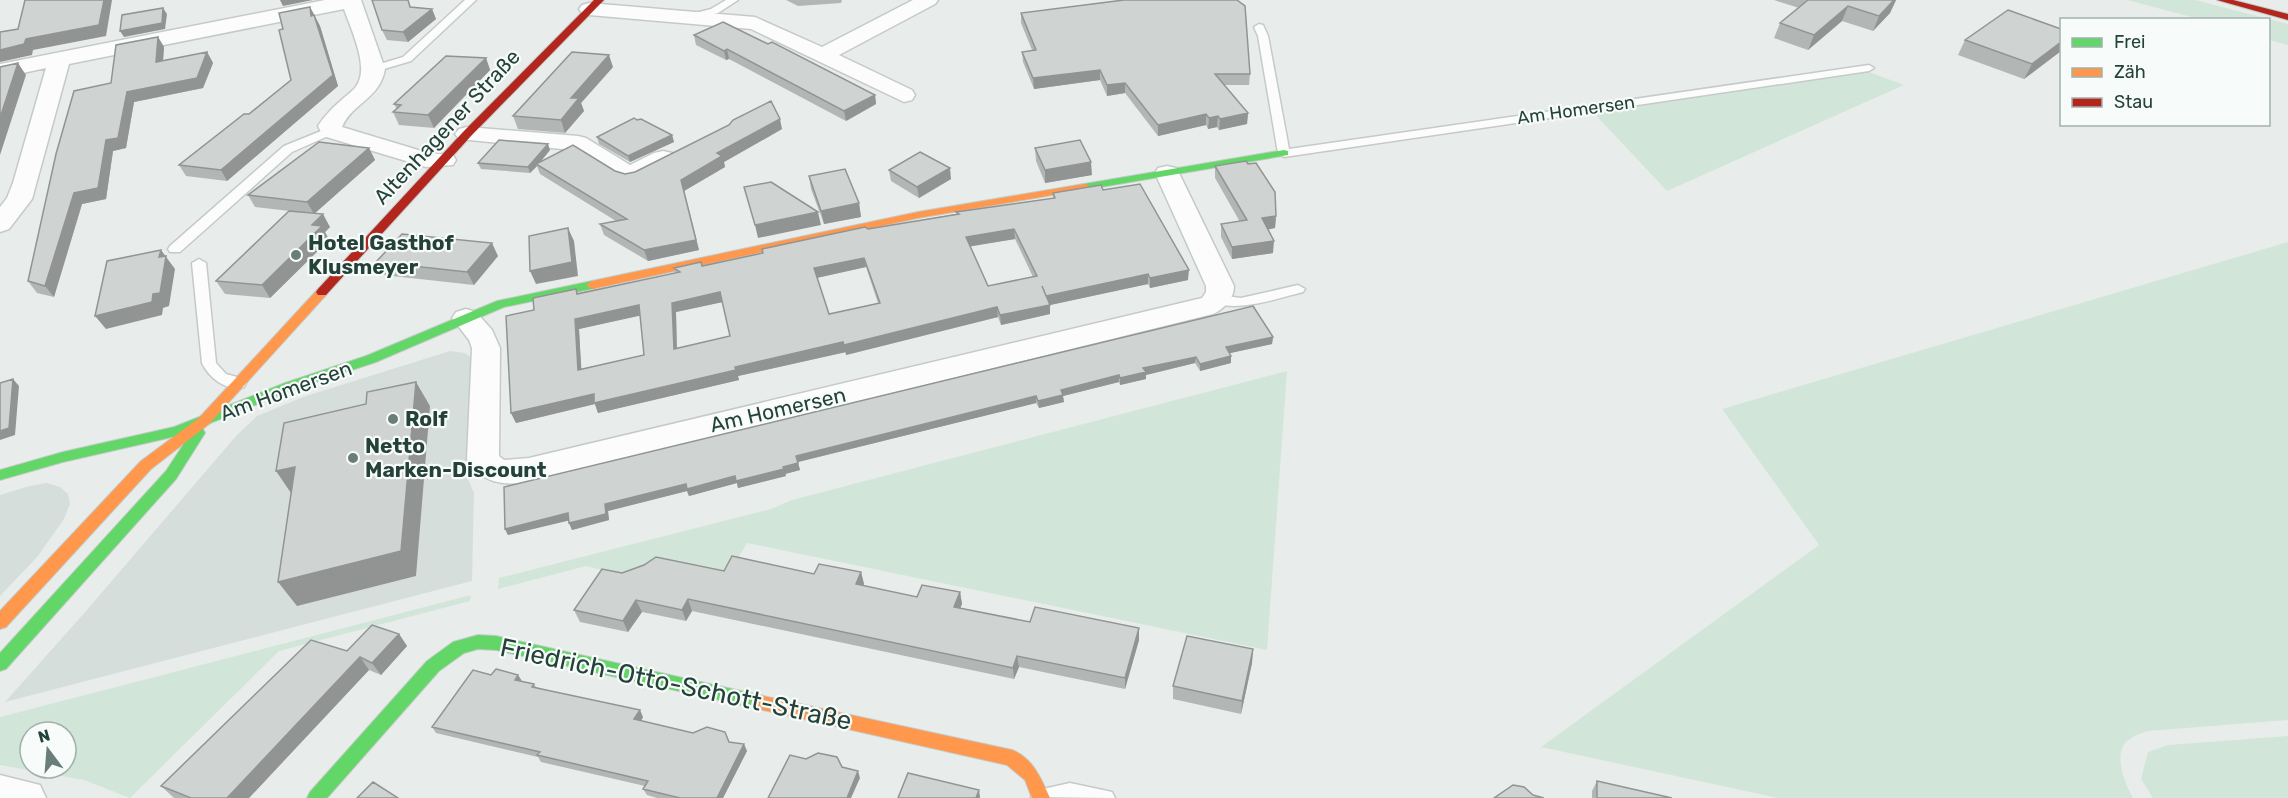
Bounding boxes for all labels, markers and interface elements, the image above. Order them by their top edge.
legend [2060,18,2270,126]
text: Frei [2114,31,2145,53]
street label: Altenhagener Straße [368,44,525,209]
text: Zäh [2114,61,2146,83]
street label: Am Homersen [1516,91,1636,129]
text: Stau [2114,91,2153,113]
place label: Hotel Gasthof Klusmeyer [308,230,454,279]
marker: Hotel Gasthof Klusmeyer [289,248,303,262]
street label: Am Homersen [216,355,355,426]
street label: Am Homersen [708,382,848,437]
place label: Rolf [405,406,448,431]
marker: Rolf [386,412,400,426]
place label: Netto Marken-Discount [365,433,547,482]
marker: Netto Marken-Discount [346,451,360,465]
street label: Friedrich-Otto-Schott-Straße [497,632,854,737]
north arrow [18,720,78,780]
text: N [36,725,52,747]

